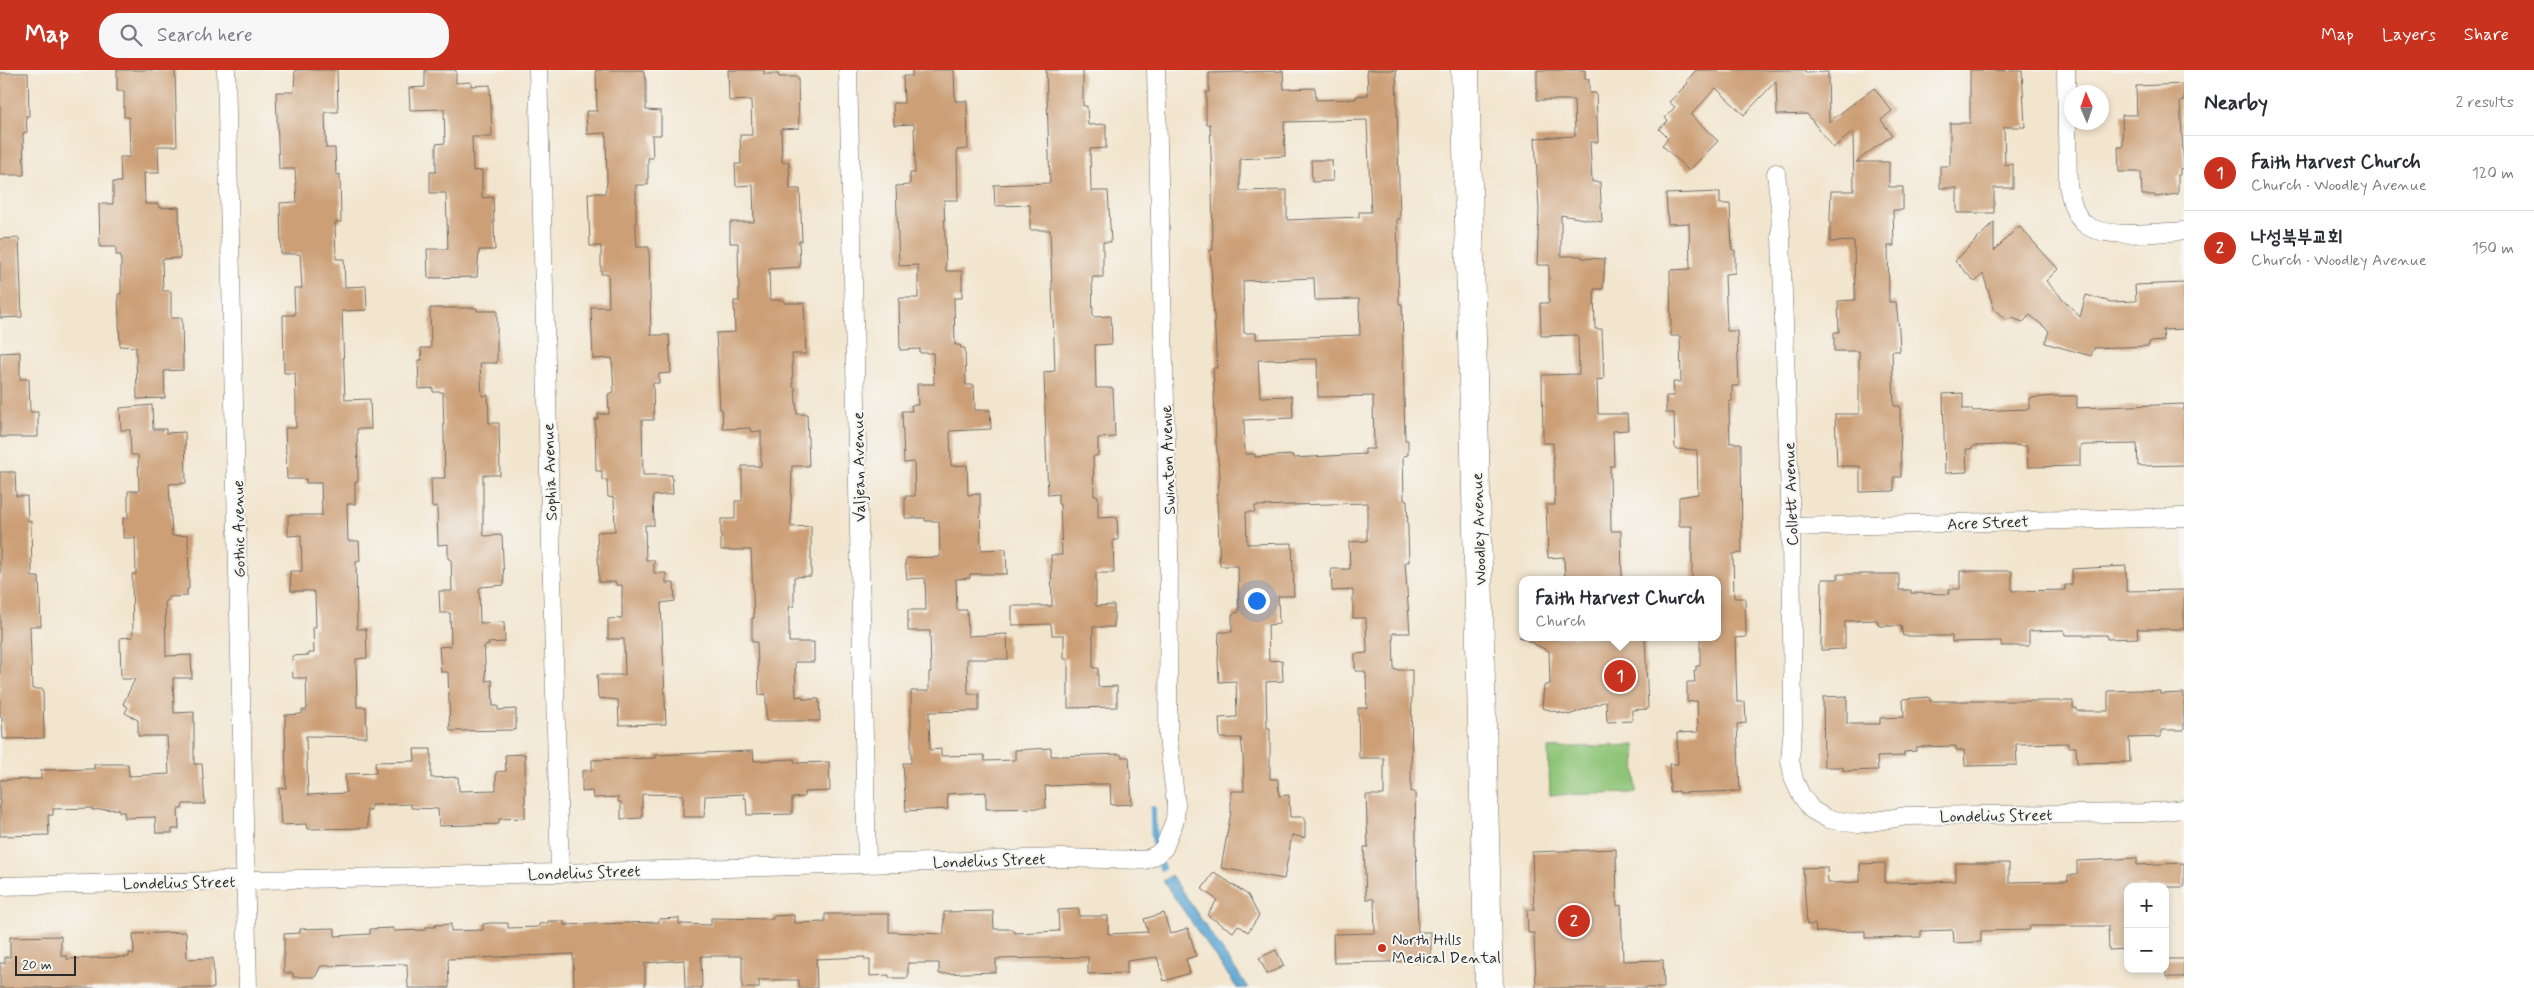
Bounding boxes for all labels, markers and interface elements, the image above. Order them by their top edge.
search box [99,13,449,58]
text: Map [25,20,69,51]
icon: search [117,21,145,49]
text: Search here [157,23,253,48]
text: Map [2321,23,2354,47]
text: Layers [2382,23,2436,47]
text: Share [2464,23,2509,47]
north arrow [2064,85,2109,130]
text: Nearby [2204,89,2268,117]
text: 2 results [2456,92,2514,113]
text: Faith Harvest Church [2251,150,2421,175]
text: 1 [2216,163,2224,184]
text: 120 m [2472,163,2514,184]
text: Church · Woodley Avenue [2251,175,2427,196]
text: 나성북부교회 [2251,225,2343,250]
text: 2 [2216,238,2224,259]
text: 150 m [2472,238,2514,259]
text: Church · Woodley Avenue [2251,250,2427,271]
street label: Swinton Avenue [1156,404,1181,515]
street label: Valjean Avenue [848,411,871,522]
street label: Sophia Avenue [538,423,563,521]
street label: Collett Avenue [1779,442,1804,546]
street label: Woodley Avenue [1467,472,1492,586]
street label: Gothic Avenue [228,480,251,578]
street label: Acre Street [1947,512,2030,535]
popup [1519,576,1721,641]
text: Faith Harvest Church [1535,586,1705,611]
your location [1244,588,1270,614]
text: Church [1535,611,1586,632]
pin: 1 [1604,657,1636,695]
street label: Londelius Street [1940,805,2052,828]
street label: Londelius Street [932,849,1046,874]
street label: Londelius Street [527,861,641,886]
street label: Londelius Street [123,872,235,895]
map controls [2124,883,2169,973]
button: + [2124,883,2169,928]
pin: 2 [1558,902,1590,940]
button: − [2124,928,2169,973]
place label: North Hills Medical Dental [1392,930,1501,969]
marker: North Hills Medical Dental [1376,942,1388,954]
scale bar [15,953,76,976]
text: 20 m [22,956,52,974]

